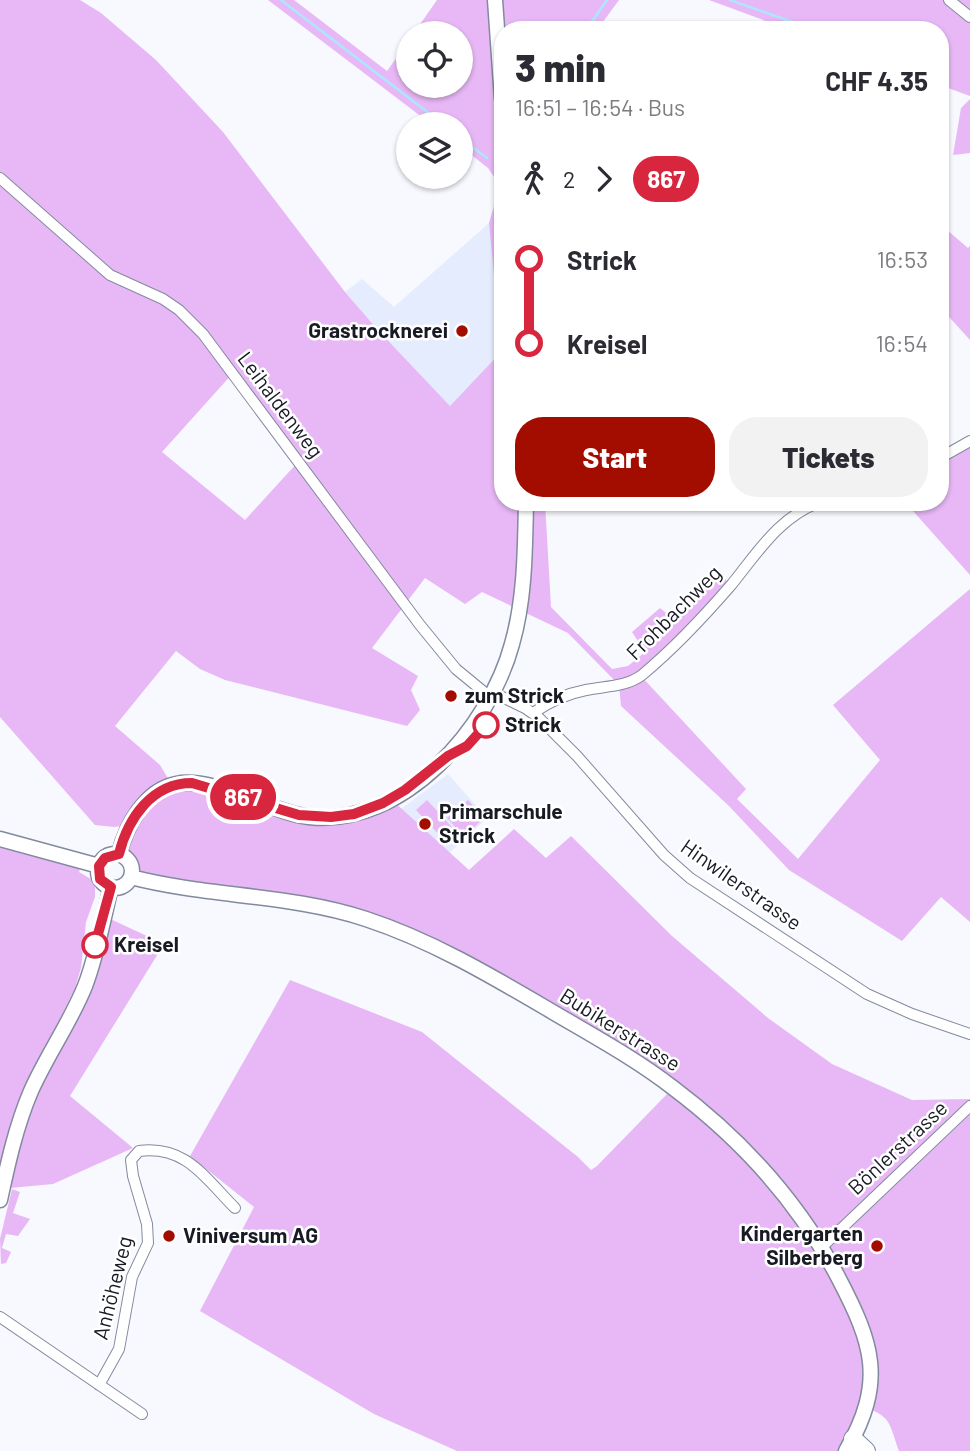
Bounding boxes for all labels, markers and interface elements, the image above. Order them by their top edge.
map controls [396,21,473,189]
button: locate [396,21,473,98]
text: 3 min [515,44,606,90]
text: CHF 4.35 [825,65,928,96]
text: 16:51 – 16:54 · Bus [515,93,685,121]
button: layers [396,112,473,189]
icon: walk [515,160,553,198]
icon: forward [585,160,623,198]
text: 867 [647,164,685,193]
text: 2 [563,165,575,193]
text: Strick [567,244,637,275]
text: 16:53 [877,245,928,273]
place label: Grastrocknerei [308,317,448,342]
marker: Grastrocknerei [454,323,470,339]
text: Kreisel [567,328,647,359]
text: 16:54 [876,329,928,357]
street label: Leihaldenweg [233,346,329,462]
button: Start [515,417,715,497]
button: Tickets [729,417,928,497]
street label: Frohbachweg [620,559,725,664]
place label: zum Strick [465,682,564,707]
marker: zum Strick [443,688,459,704]
place label: Strick [505,711,561,736]
marker: Strick [473,712,499,738]
line badge: 867 [203,774,283,820]
text: 867 [224,782,262,811]
place label: Primarschule Strick [439,798,563,847]
marker: Primarschule Strick [417,816,433,832]
street label: Hinwilerstrasse [677,833,807,935]
place label: Kreisel [114,931,179,956]
marker: Kreisel [82,932,108,958]
street label: Bubikerstrasse [556,982,686,1076]
street label: Bönlerstrasse [842,1095,952,1199]
place label: Kindergarten Silberberg [740,1220,863,1269]
place label: Viniversum AG [183,1222,318,1247]
marker: Viniversum AG [161,1228,177,1244]
street label: Anhöheweg [87,1233,136,1342]
marker: Kindergarten Silberberg [869,1238,885,1254]

